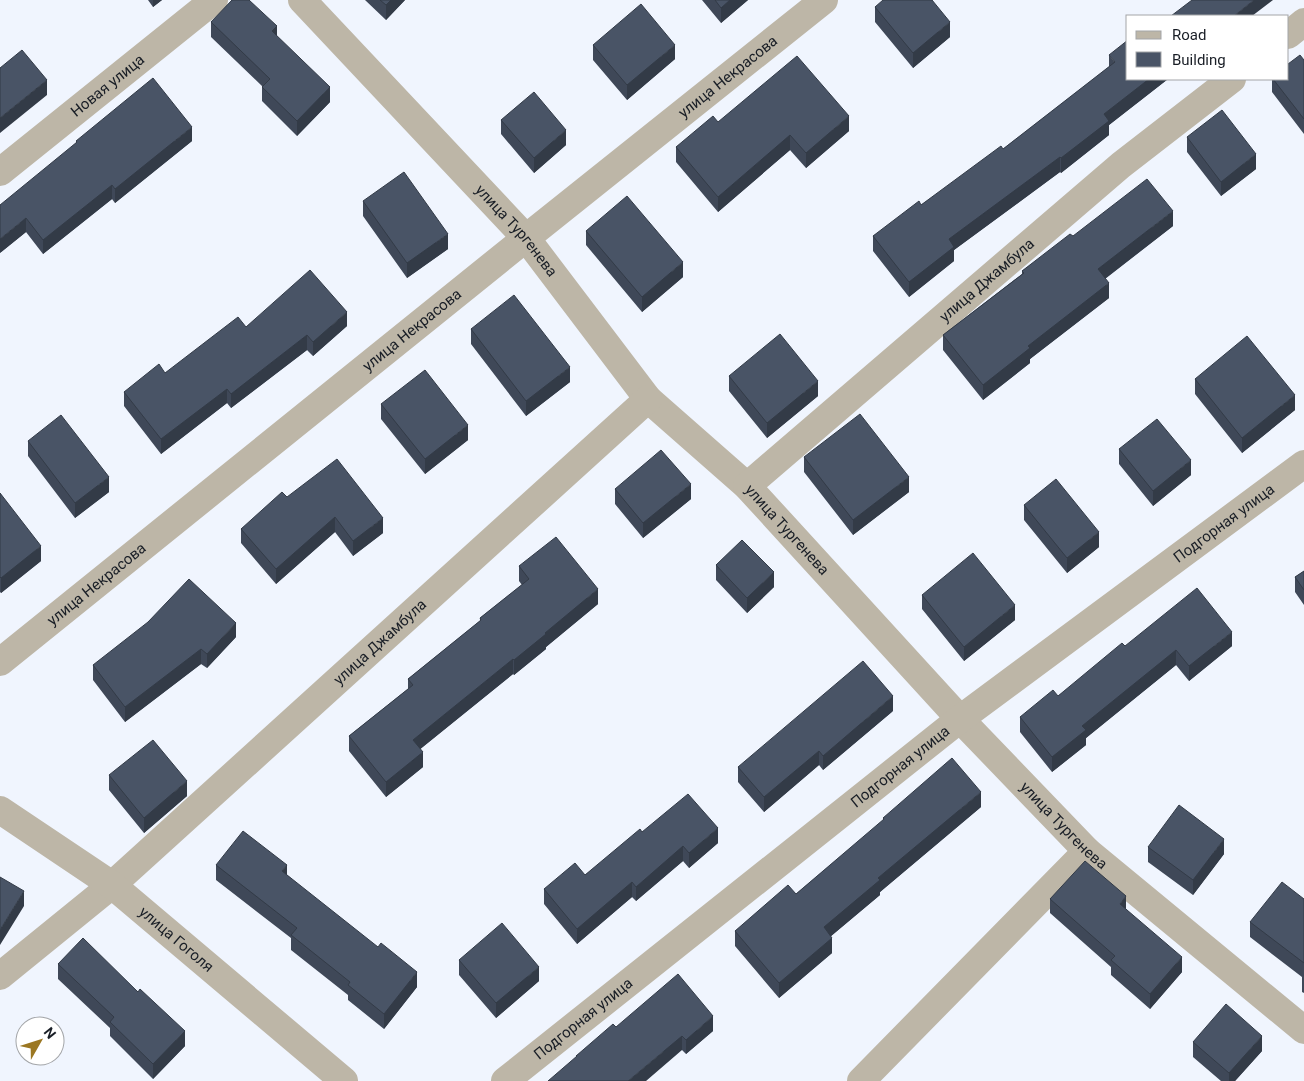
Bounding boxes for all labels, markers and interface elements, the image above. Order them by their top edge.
legend [1126,15,1289,80]
text: Road [1172,26,1206,44]
street label: улица Некрасова [675,32,781,122]
street label: Новая улица [67,51,148,121]
text: Building [1172,51,1226,69]
street label: улица Тургенева [472,181,561,280]
street label: улица Джамбула [936,235,1038,326]
street label: улица Некрасова [359,285,465,375]
street label: Подгорная улица [1170,480,1278,567]
street label: улица Тургенева [741,481,833,579]
street label: улица Некрасова [44,539,149,629]
street label: улица Джамбула [330,595,430,689]
street label: Подгорная улица [847,722,953,811]
street label: улица Тургенева [1016,778,1111,873]
street label: улица Гоголя [135,903,217,976]
street label: Подгорная улица [530,974,636,1063]
north arrow [15,1016,65,1066]
text: N [41,1024,59,1042]

